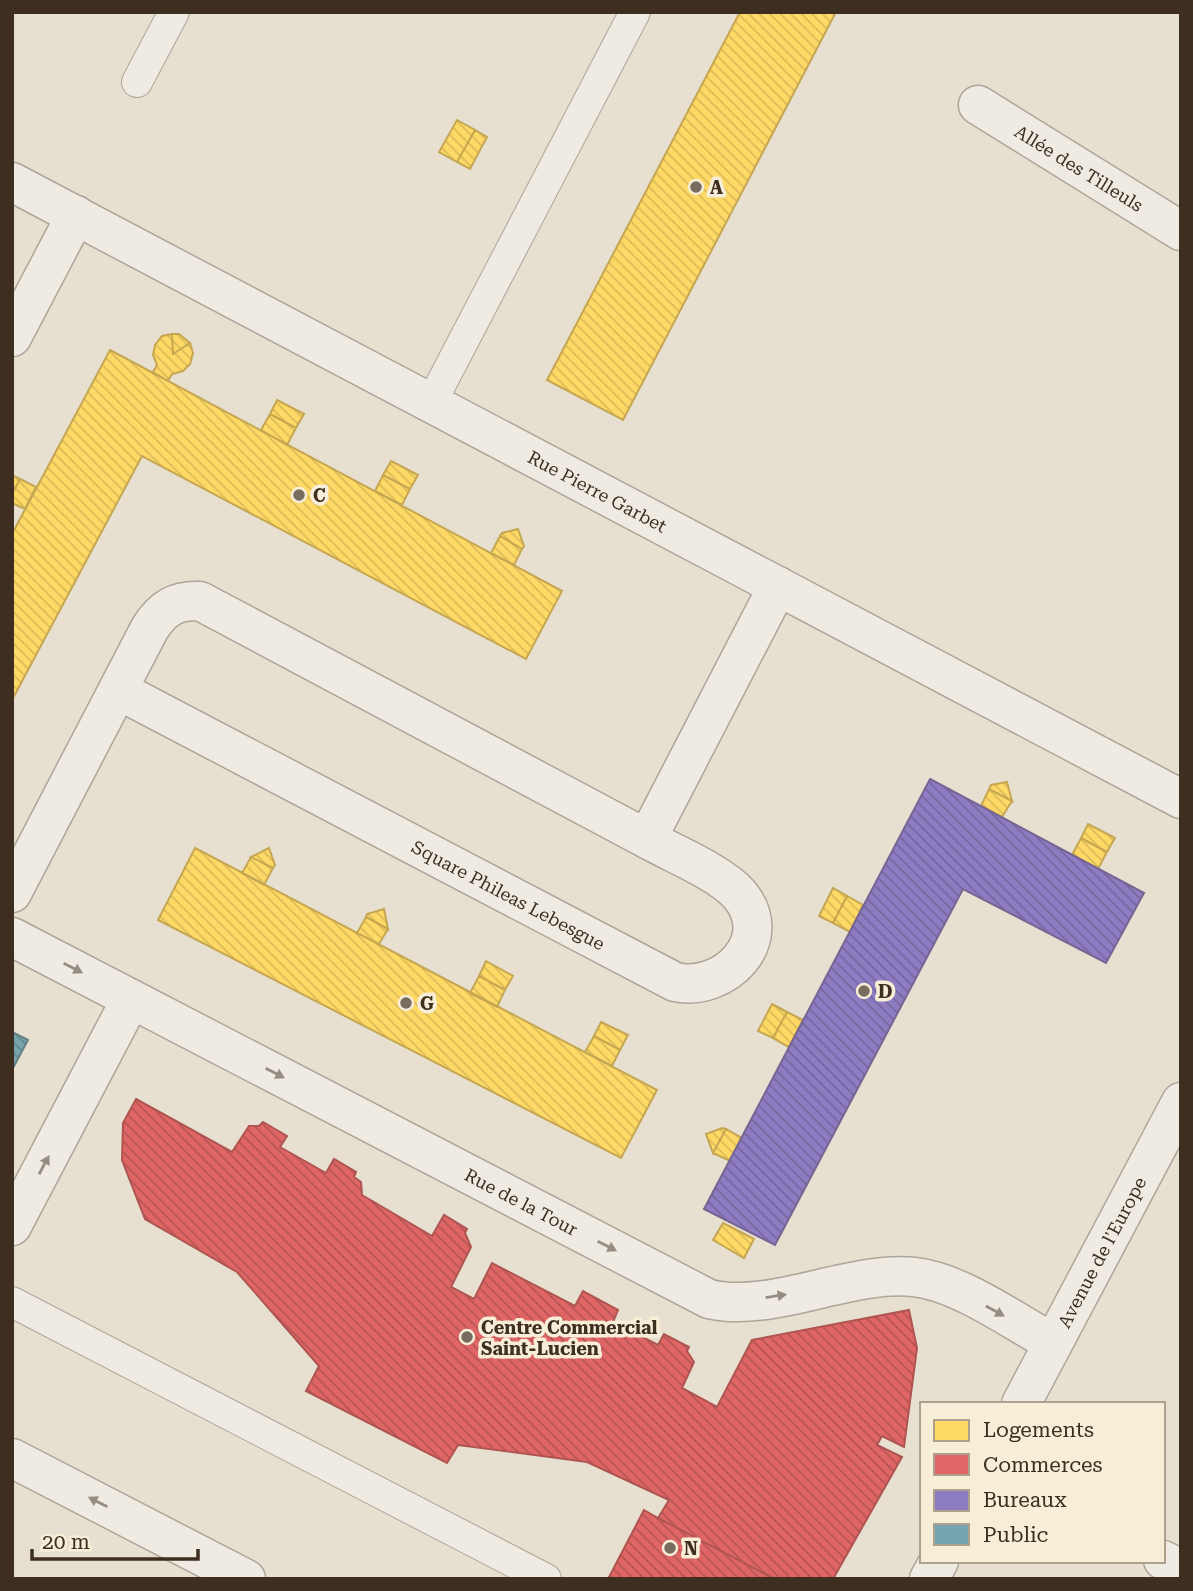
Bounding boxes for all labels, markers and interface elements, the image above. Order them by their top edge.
street label: Allée des Tilleuls [1011,120,1147,215]
place label: A [710,177,723,198]
marker: A [688,179,704,195]
street label: Rue Pierre Garbet [525,446,671,536]
place label: C [313,485,326,506]
marker: C [291,487,307,503]
street label: Square Phileas Lebesgue [408,836,609,954]
one-way arrow [63,963,83,974]
place label: D [878,981,892,1002]
marker: D [856,983,872,999]
place label: G [420,993,434,1014]
marker: G [398,995,414,1011]
one-way arrow [265,1068,285,1079]
one-way arrow [38,1155,50,1175]
street label: Rue de la Tour [461,1164,581,1240]
street label: Avenue de l'Europe [1053,1173,1150,1331]
one-way arrow [597,1240,617,1252]
one-way arrow [765,1290,787,1301]
one-way arrow [985,1305,1004,1317]
place label: Centre Commercial Saint-Lucien [481,1317,658,1359]
marker: Centre Commercial Saint-Lucien [459,1329,475,1345]
legend [920,1402,1165,1563]
text: Logements [983,1418,1094,1442]
text: Commerces [983,1453,1103,1477]
text: Bureaux [983,1488,1066,1512]
one-way arrow [88,1497,108,1508]
scale bar [32,1518,198,1562]
text: Public [983,1523,1049,1547]
text: 20 m [42,1530,90,1554]
place label: N [684,1538,698,1559]
marker: N [662,1540,678,1556]

